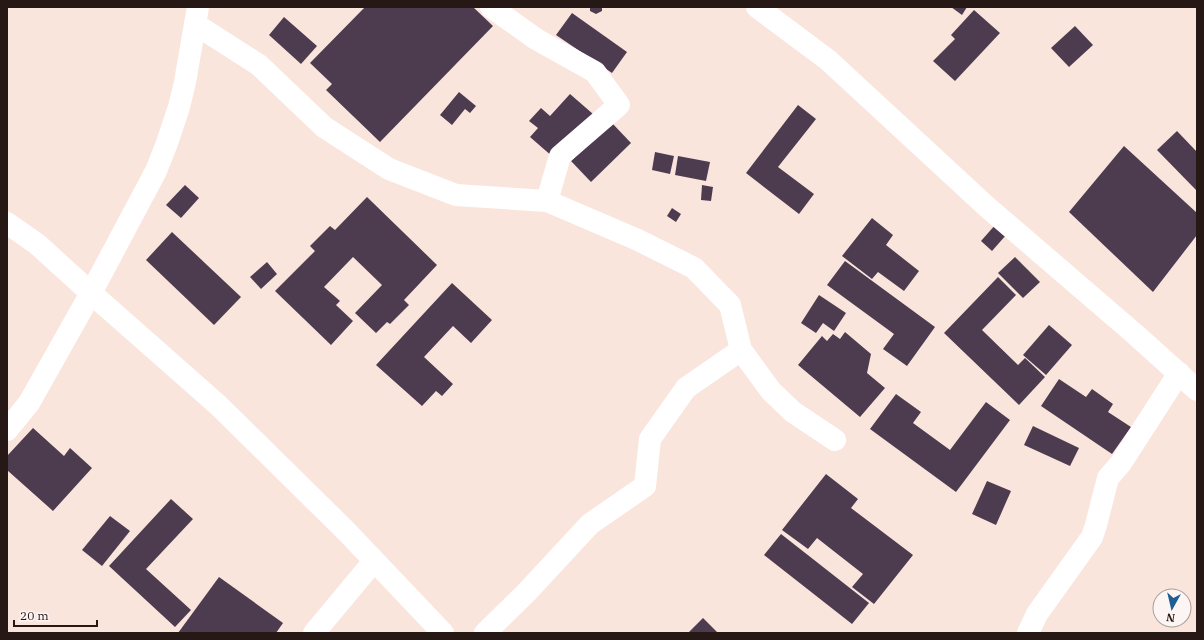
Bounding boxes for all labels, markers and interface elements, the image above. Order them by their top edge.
north arrow [1152,588,1192,628]
scale bar [14,602,97,628]
text: 20 m [20,608,49,623]
text: N [1165,610,1176,625]

